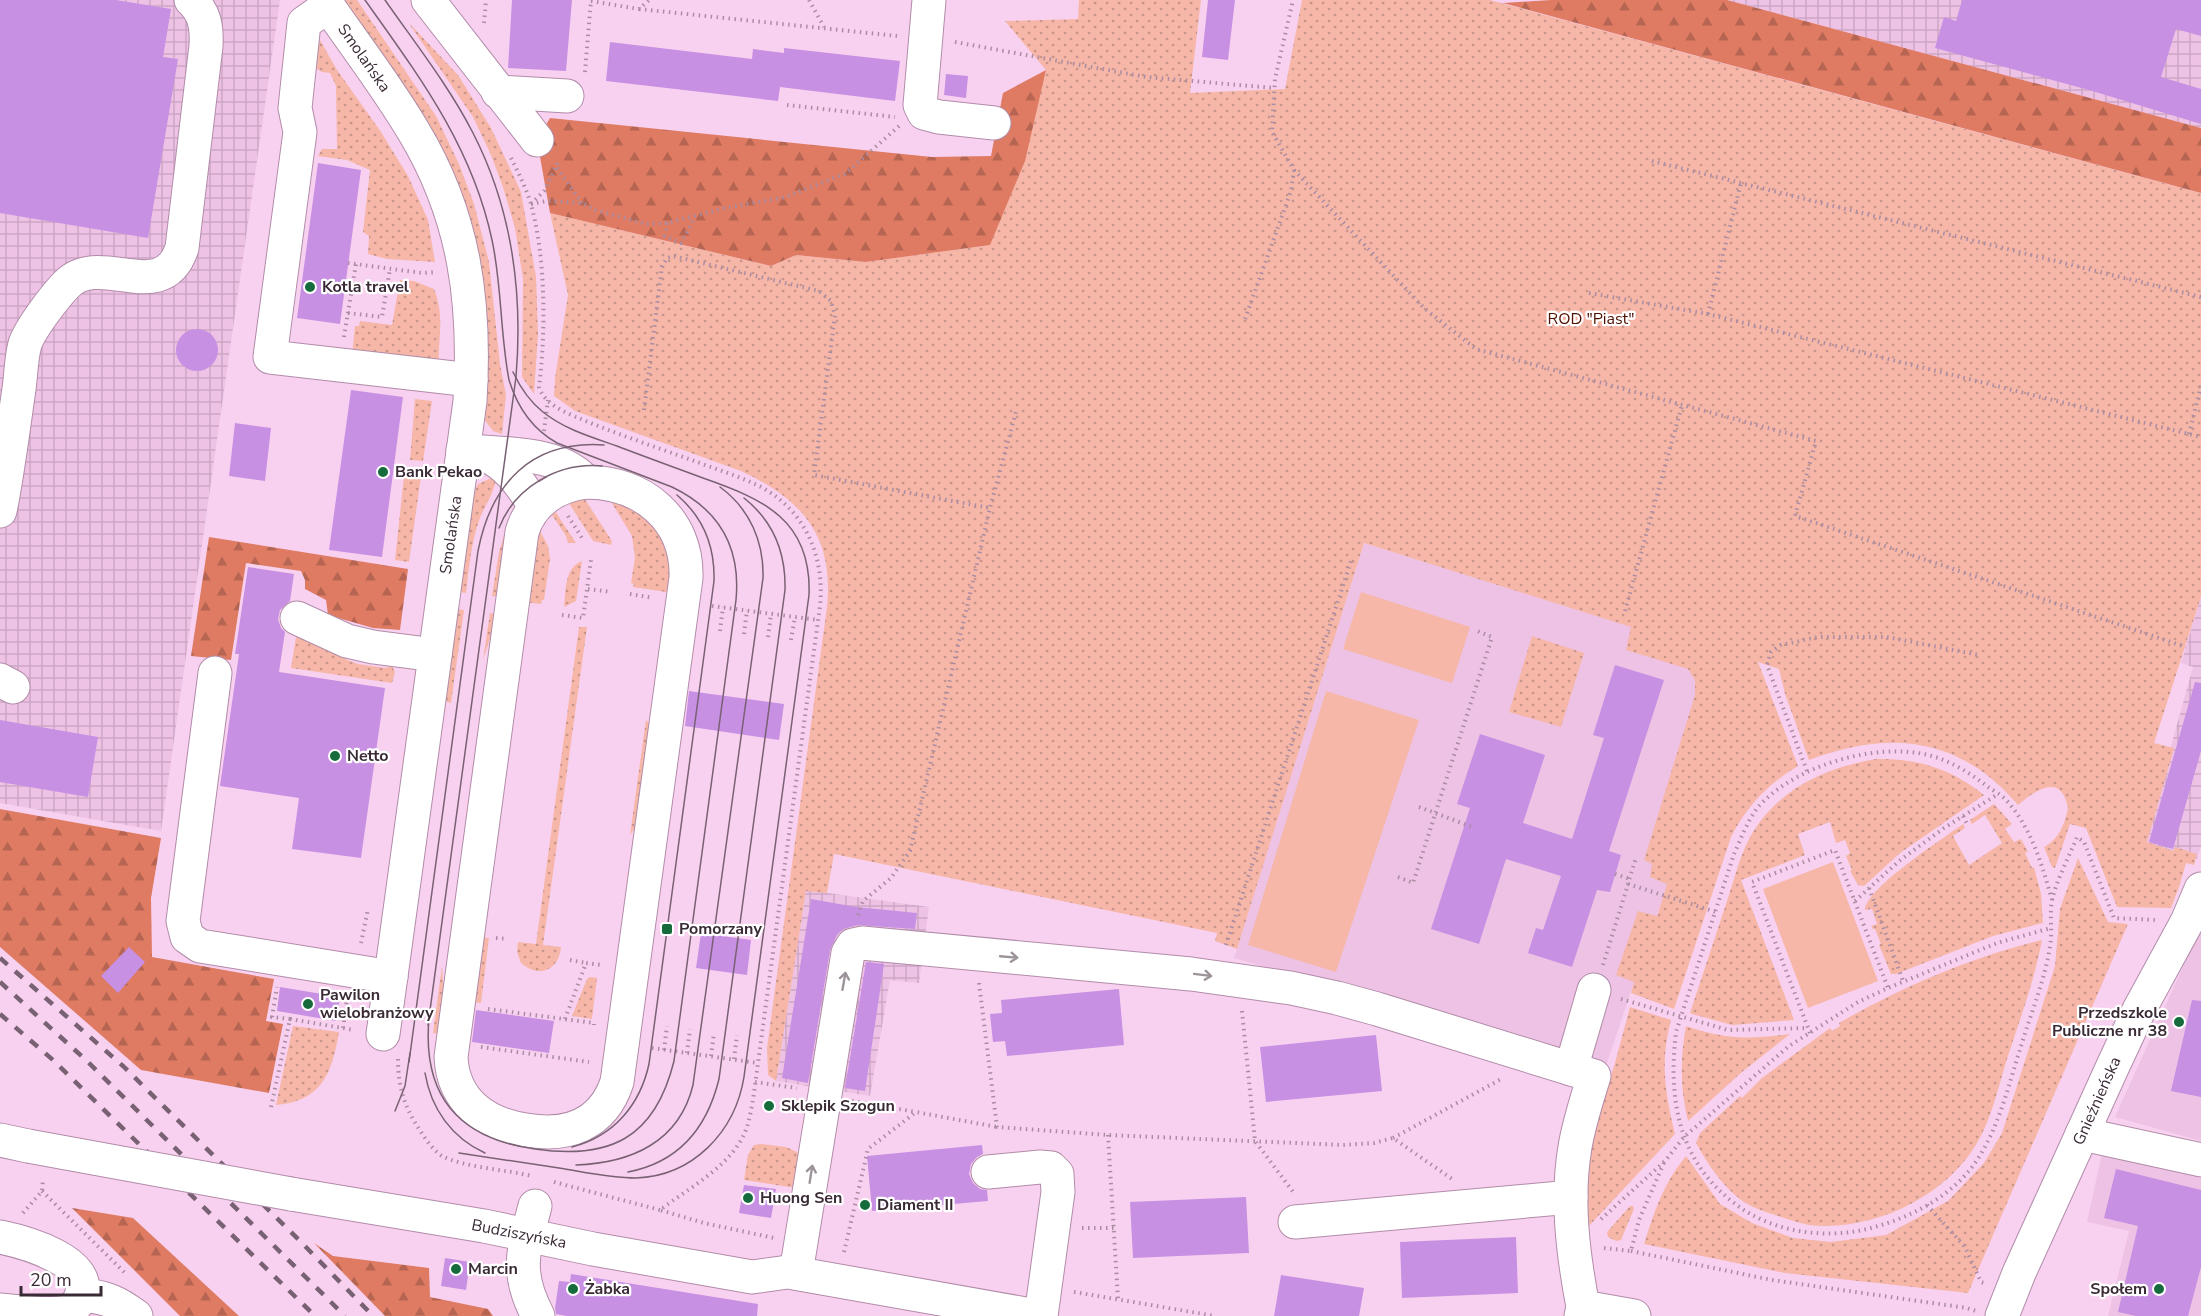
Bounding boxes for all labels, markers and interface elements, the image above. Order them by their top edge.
street label: Smolańska [332,19,396,97]
place label: Kotla travel [322,276,409,298]
marker: Kotla travel [303,280,317,294]
park label: ROD "Piast" [1548,308,1634,330]
place label: Bank Pekao [395,461,482,483]
marker: Bank Pekao [376,465,390,479]
street label: Smolańska [435,494,467,576]
place label: Netto [347,745,389,767]
marker: Netto [328,749,342,763]
place label: Pomorzany [679,918,762,940]
marker: Pomorzany [660,922,674,936]
one-way arrow [999,952,1019,963]
one-way arrow [1193,970,1213,981]
one-way arrow [838,972,849,992]
place label: Pawilon wielobranżowy [320,984,434,1024]
marker: Pawilon wielobranżowy [301,997,315,1011]
place label: Przedszkole Publiczne nr 38 [2052,1002,2167,1042]
marker: Przedszkole Publiczne nr 38 [2172,1015,2186,1029]
street label: Gnieźnieńska [2068,1053,2126,1149]
place label: Sklepik Szogun [781,1095,895,1117]
marker: Sklepik Szogun [762,1099,776,1113]
one-way arrow [806,1164,817,1184]
place label: Huong Sen [760,1187,842,1209]
marker: Huong Sen [741,1191,755,1205]
place label: Diament II [877,1194,954,1216]
marker: Diament II [858,1198,872,1212]
street label: Budziszyńska [469,1214,569,1254]
place label: Marcin [468,1258,518,1280]
scale bar [21,1259,100,1297]
marker: Marcin [449,1262,463,1276]
text: 20 m [30,1268,72,1292]
place label: Żabka [585,1278,630,1300]
place label: Społem [2090,1278,2147,1300]
marker: Żabka [566,1282,580,1296]
marker: Społem [2152,1282,2166,1296]

